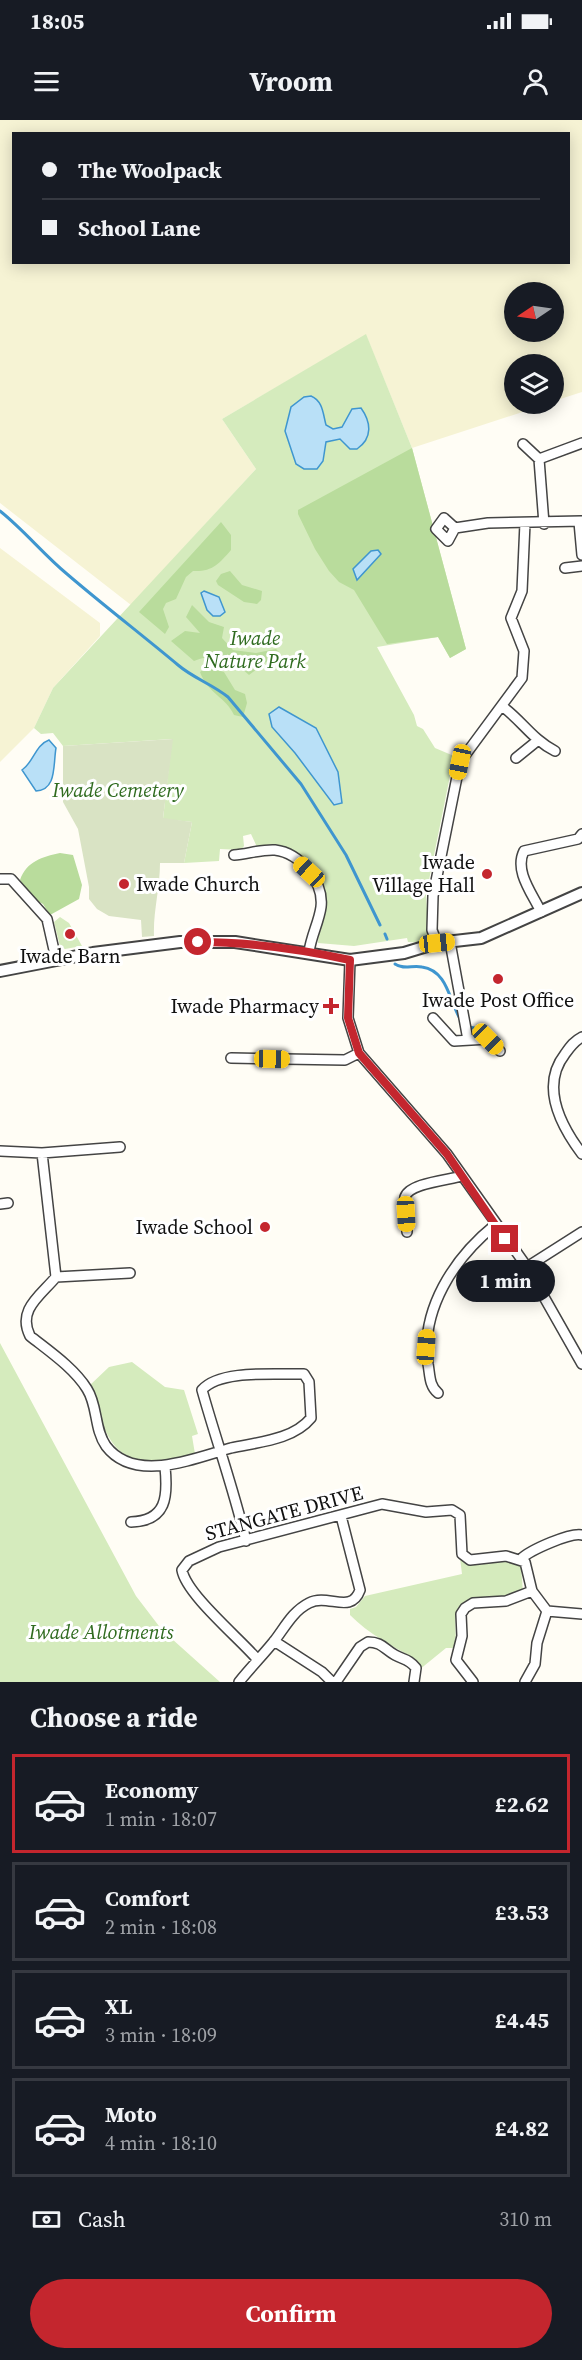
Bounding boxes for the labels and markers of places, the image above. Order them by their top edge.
place label: Iwade Village Hall [372,848,475,899]
marker: Iwade Village Hall [480,867,494,881]
place label: Iwade Church [136,870,260,898]
marker: Iwade Church [117,877,131,891]
marker: Iwade Barn [63,927,77,941]
place label: Iwade Barn [19,942,121,970]
marker: Iwade Post Office [491,972,505,986]
place label: Iwade Post Office [422,986,574,1014]
place label: Iwade Pharmacy [171,992,320,1020]
marker: Iwade Pharmacy [324,999,338,1013]
place label: Iwade School [136,1213,253,1241]
marker: Iwade School [258,1220,272,1234]

